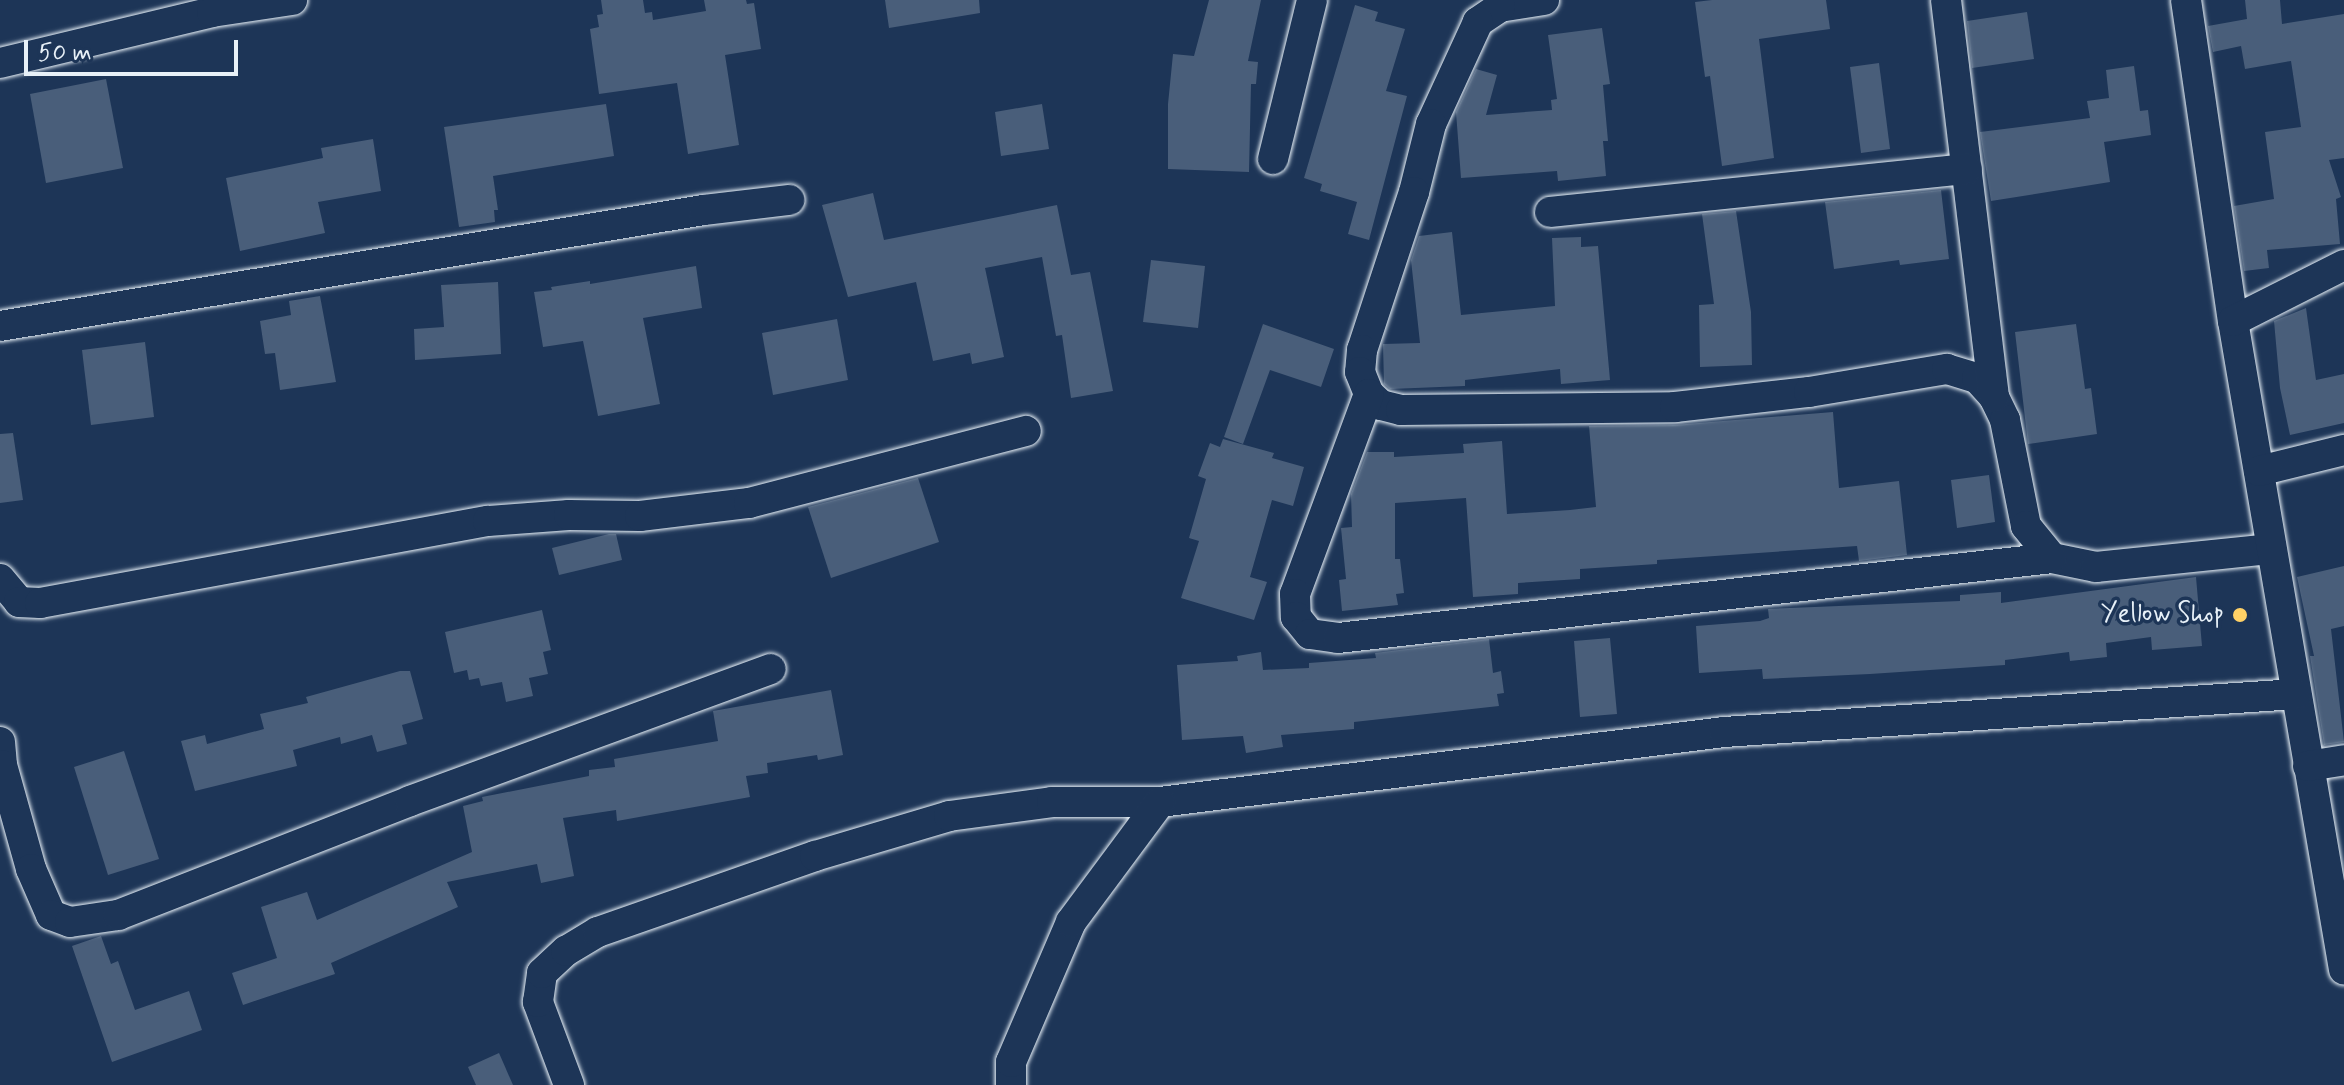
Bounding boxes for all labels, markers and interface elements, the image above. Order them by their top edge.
scale bar [28,24,242,74]
text: 50 m [38,38,92,69]
place label: Yellow Shop [2100,599,2224,631]
marker: Yellow Shop [2231,606,2249,624]

